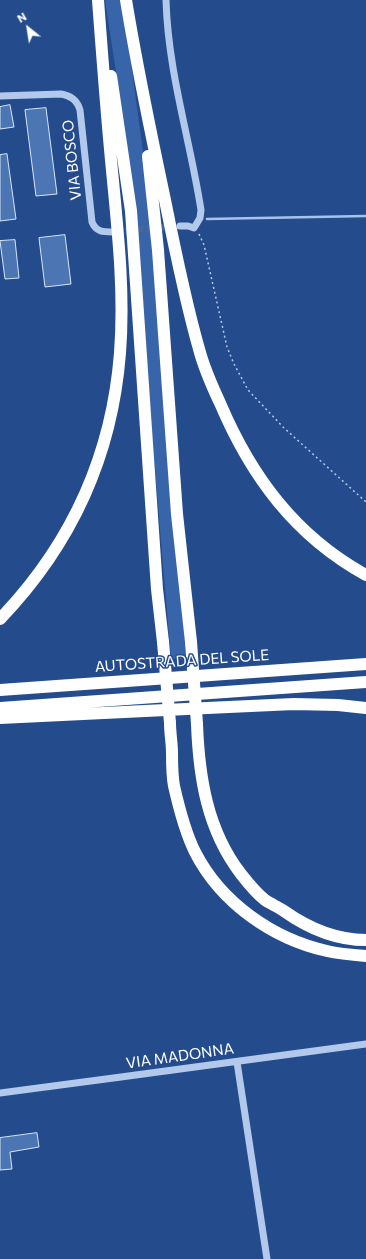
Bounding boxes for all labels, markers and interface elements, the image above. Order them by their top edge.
north arrow [8,8,48,48]
text: N [15,9,29,25]
street label: VIA BOSCO [59,119,85,201]
street label: AUTOSTRADA DEL SOLE [94,646,270,676]
street label: VIA MADONNA [125,1040,235,1072]

